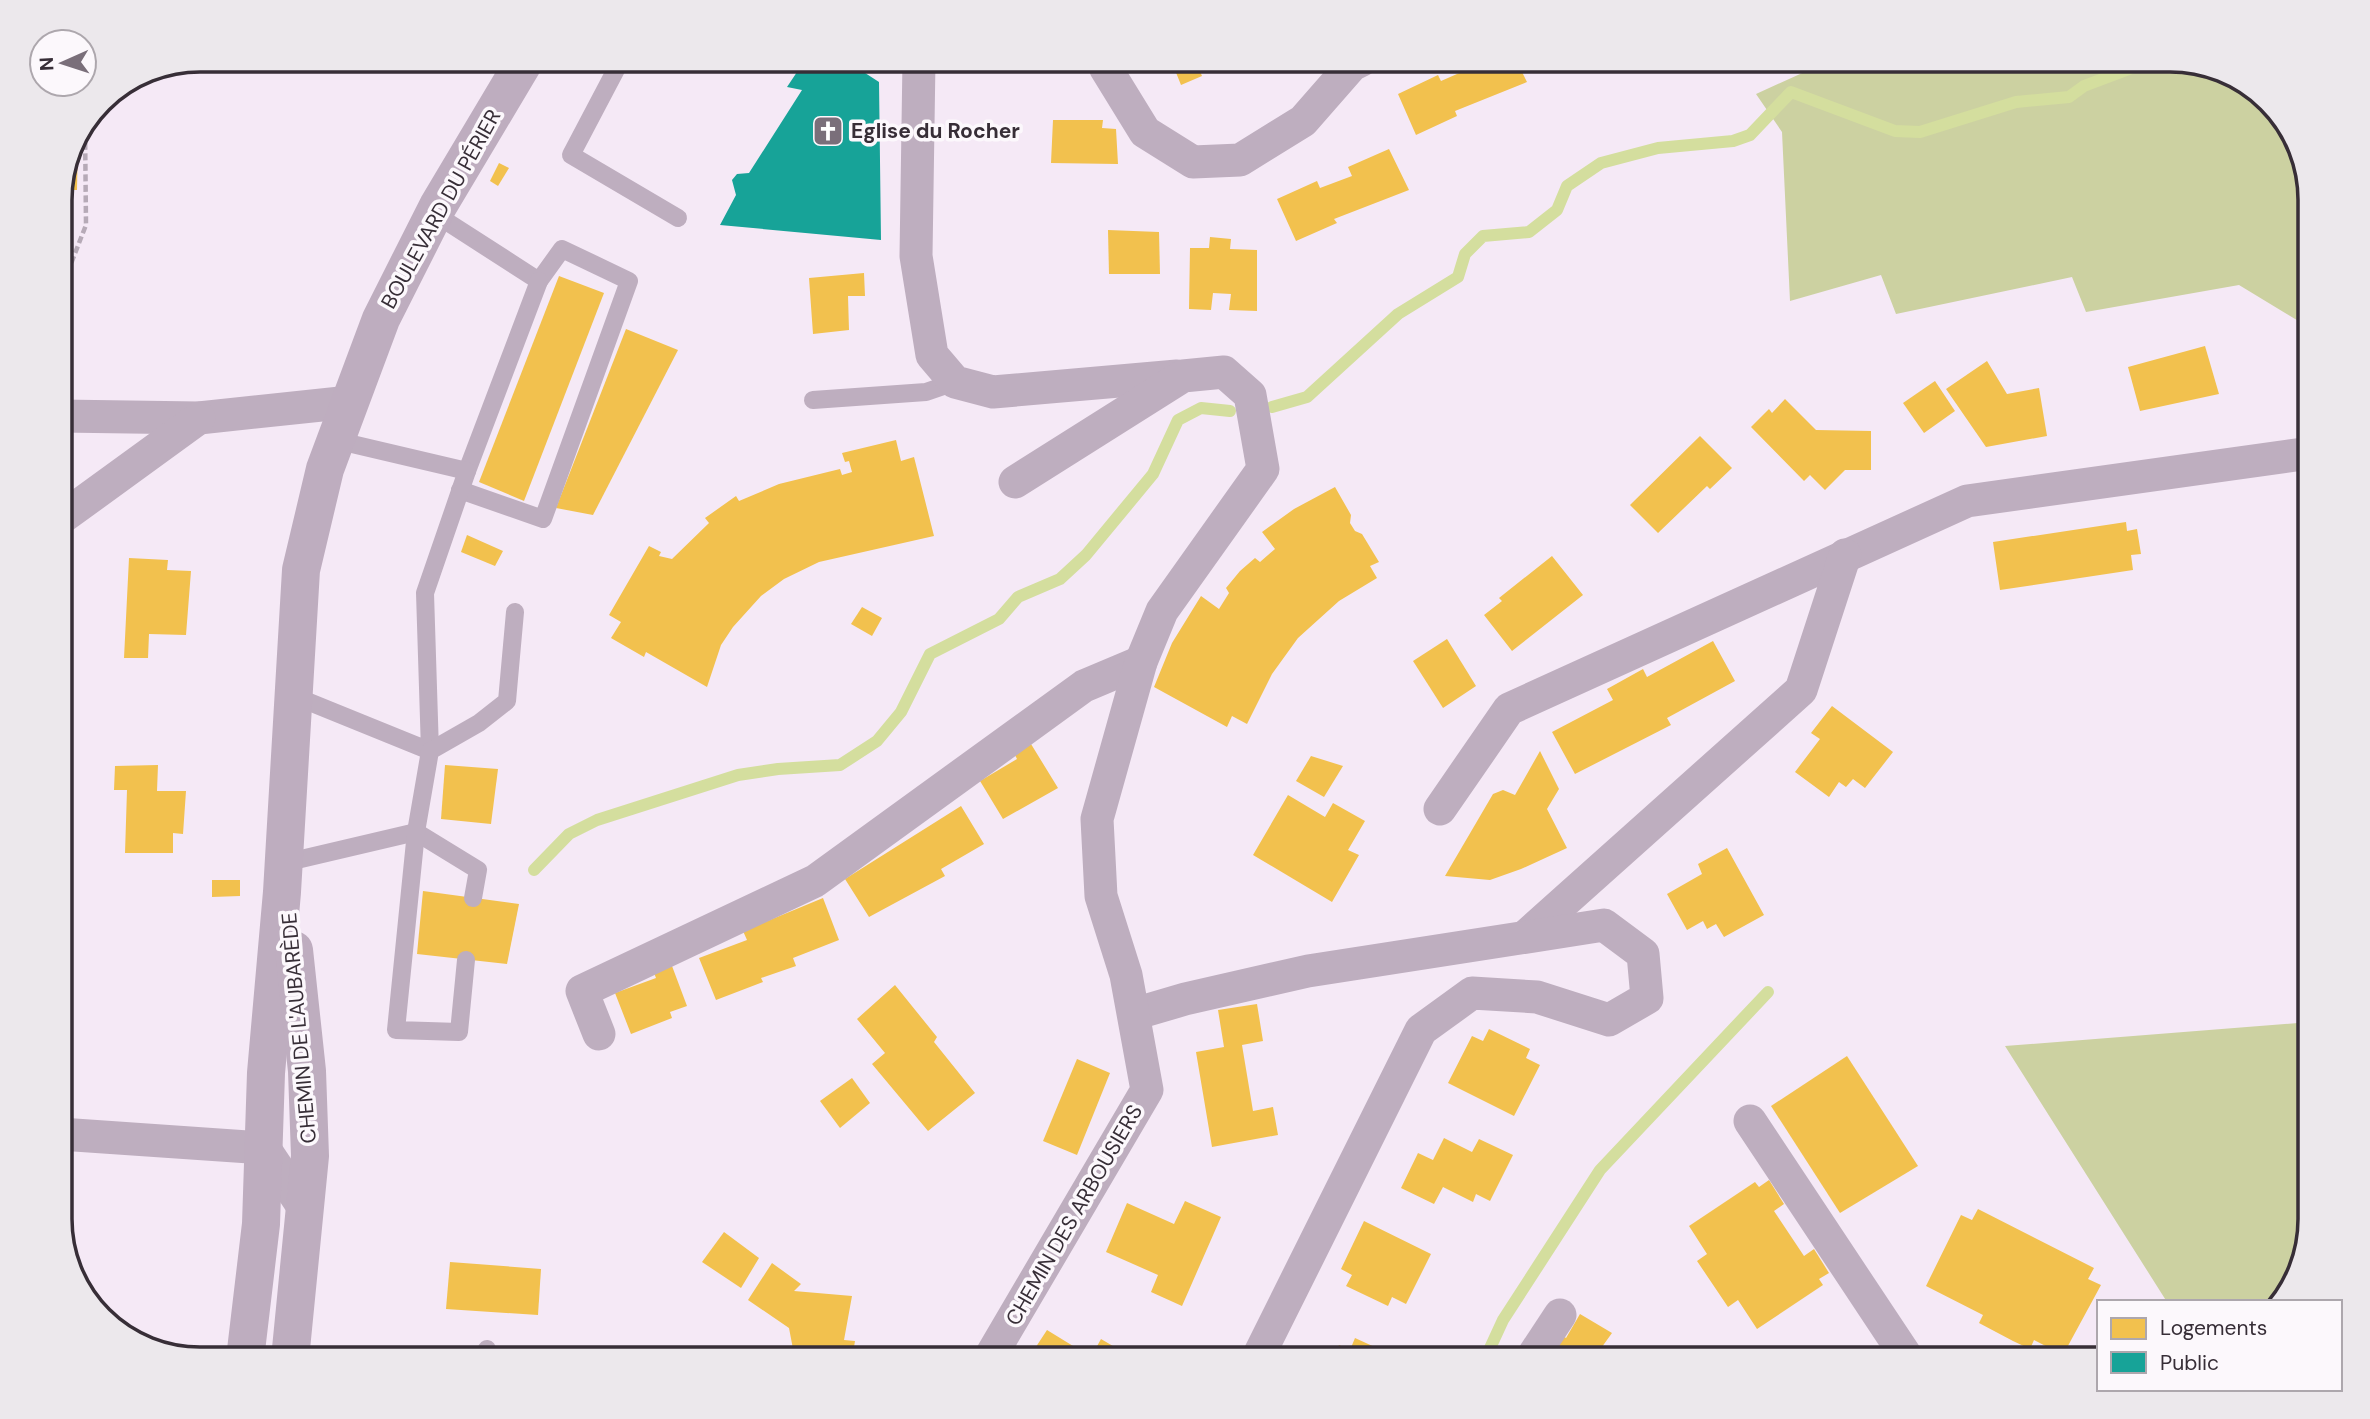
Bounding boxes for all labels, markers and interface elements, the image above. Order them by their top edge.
north arrow [28,28,98,98]
text: N [34,56,59,71]
street label: BOULEVARD DU PÉRIER [375,104,507,314]
church icon: Eglise du Rocher [811,114,845,148]
place label: Eglise du Rocher [851,117,1020,145]
street label: CHEMIN DE L'AUBARÈDE [275,911,323,1145]
street label: CHEMIN DES ARBOUSIERS [999,1099,1149,1331]
legend [2097,1300,2342,1391]
text: Logements [2160,1314,2267,1342]
text: Public [2160,1349,2219,1377]

